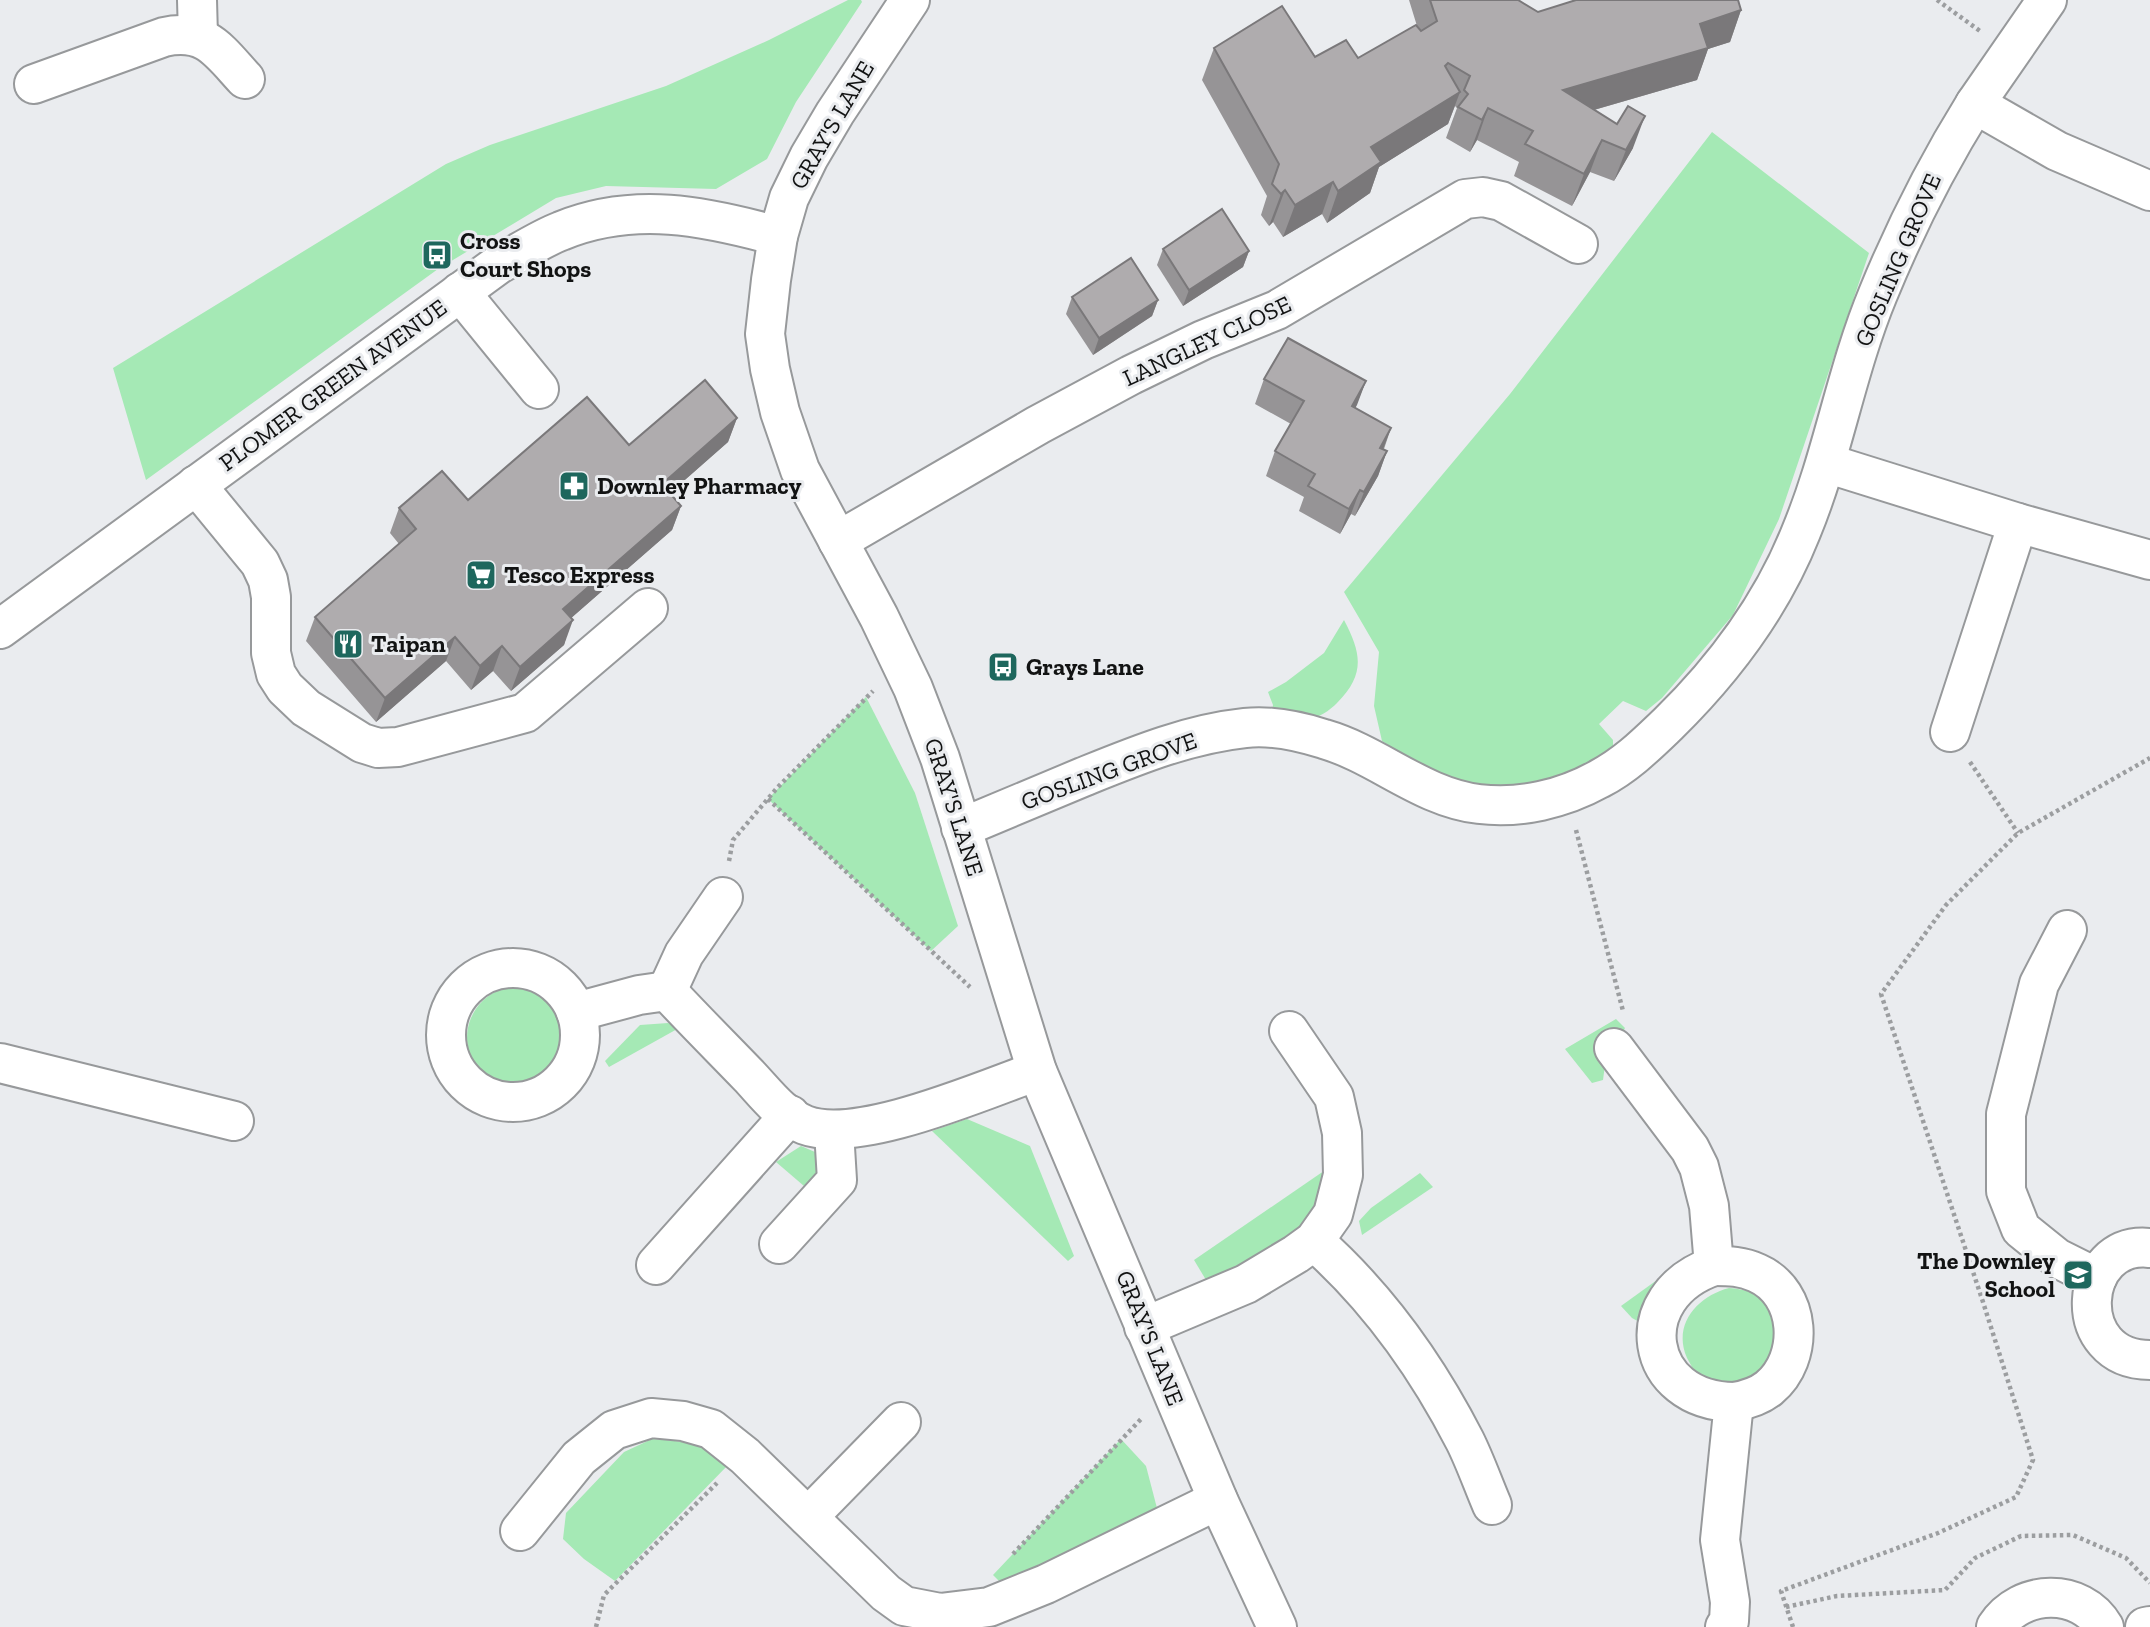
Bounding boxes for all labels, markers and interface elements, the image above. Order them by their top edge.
street label: GRAY'S LANE [783,56,880,194]
street label: GOSLING GROVE [1848,169,1947,351]
place label: Cross Court Shops [460,226,591,283]
bus stop icon: Cross Court Shops [420,238,454,272]
street label: LANGLEY CLOSE [1118,289,1295,392]
street label: PLOMER GREEN AVENUE [213,292,452,477]
pharmacy icon: Downley Pharmacy [557,469,591,503]
place label: Downley Pharmacy [597,471,802,500]
supermarket icon: Tesco Express [464,558,498,592]
place label: Tesco Express [504,560,655,589]
restaurant icon: Taipan [331,627,365,661]
place label: Taipan [371,629,446,658]
bus stop icon: Grays Lane [986,650,1020,684]
place label: Grays Lane [1026,652,1144,681]
street label: GOSLING GROVE [1017,725,1201,816]
street label: GRAY'S LANE [919,734,990,879]
place label: The Downley School [1917,1246,2055,1303]
school or university icon: The Downley School [2061,1258,2095,1292]
street label: GRAY'S LANE [1110,1266,1191,1410]

